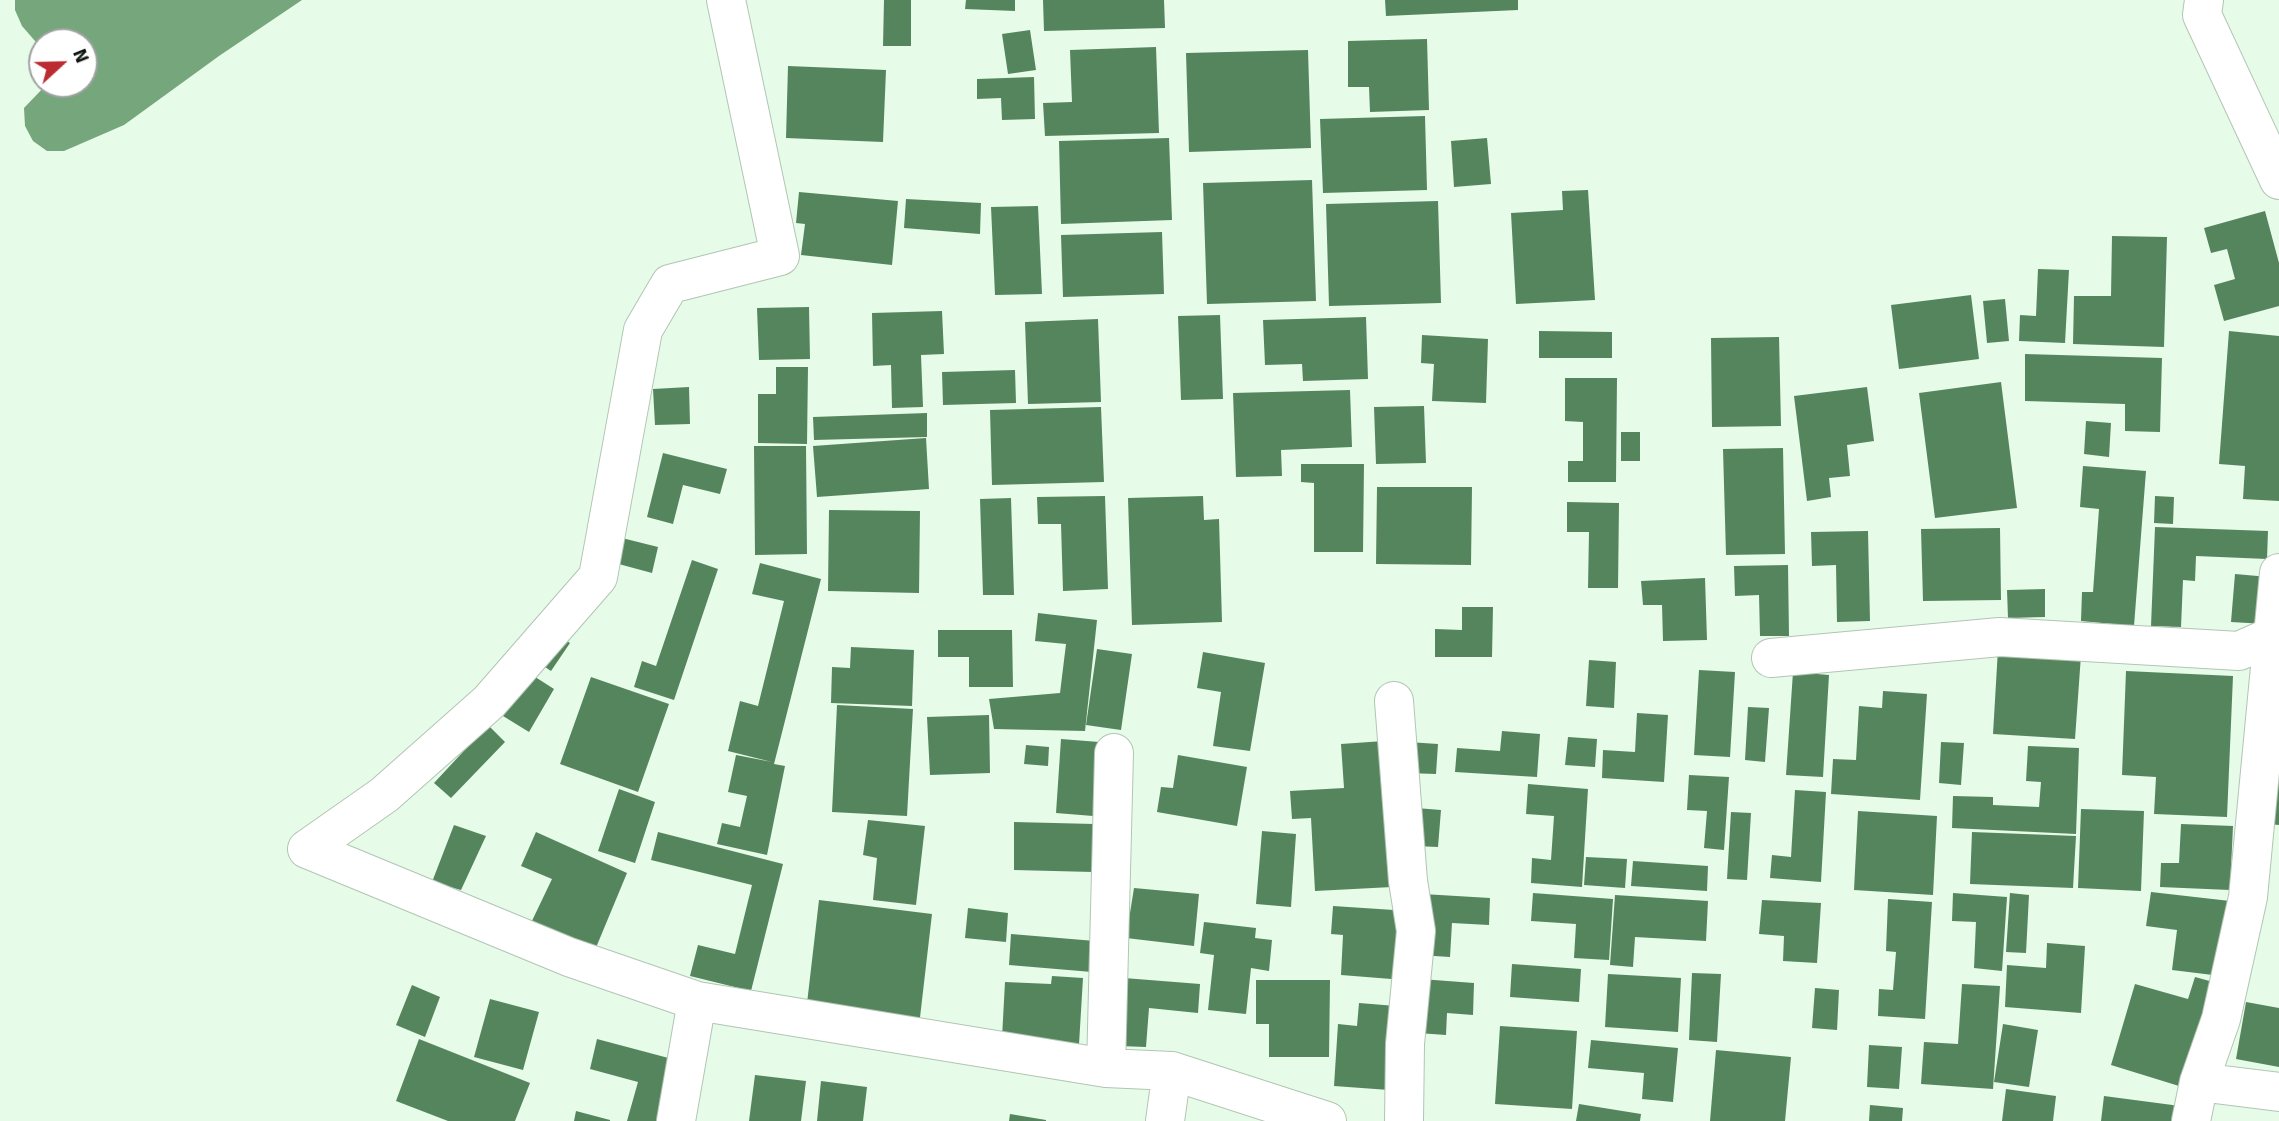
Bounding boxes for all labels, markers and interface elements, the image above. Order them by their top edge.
north arrow [28,28,98,98]
text: N [67,45,94,67]

